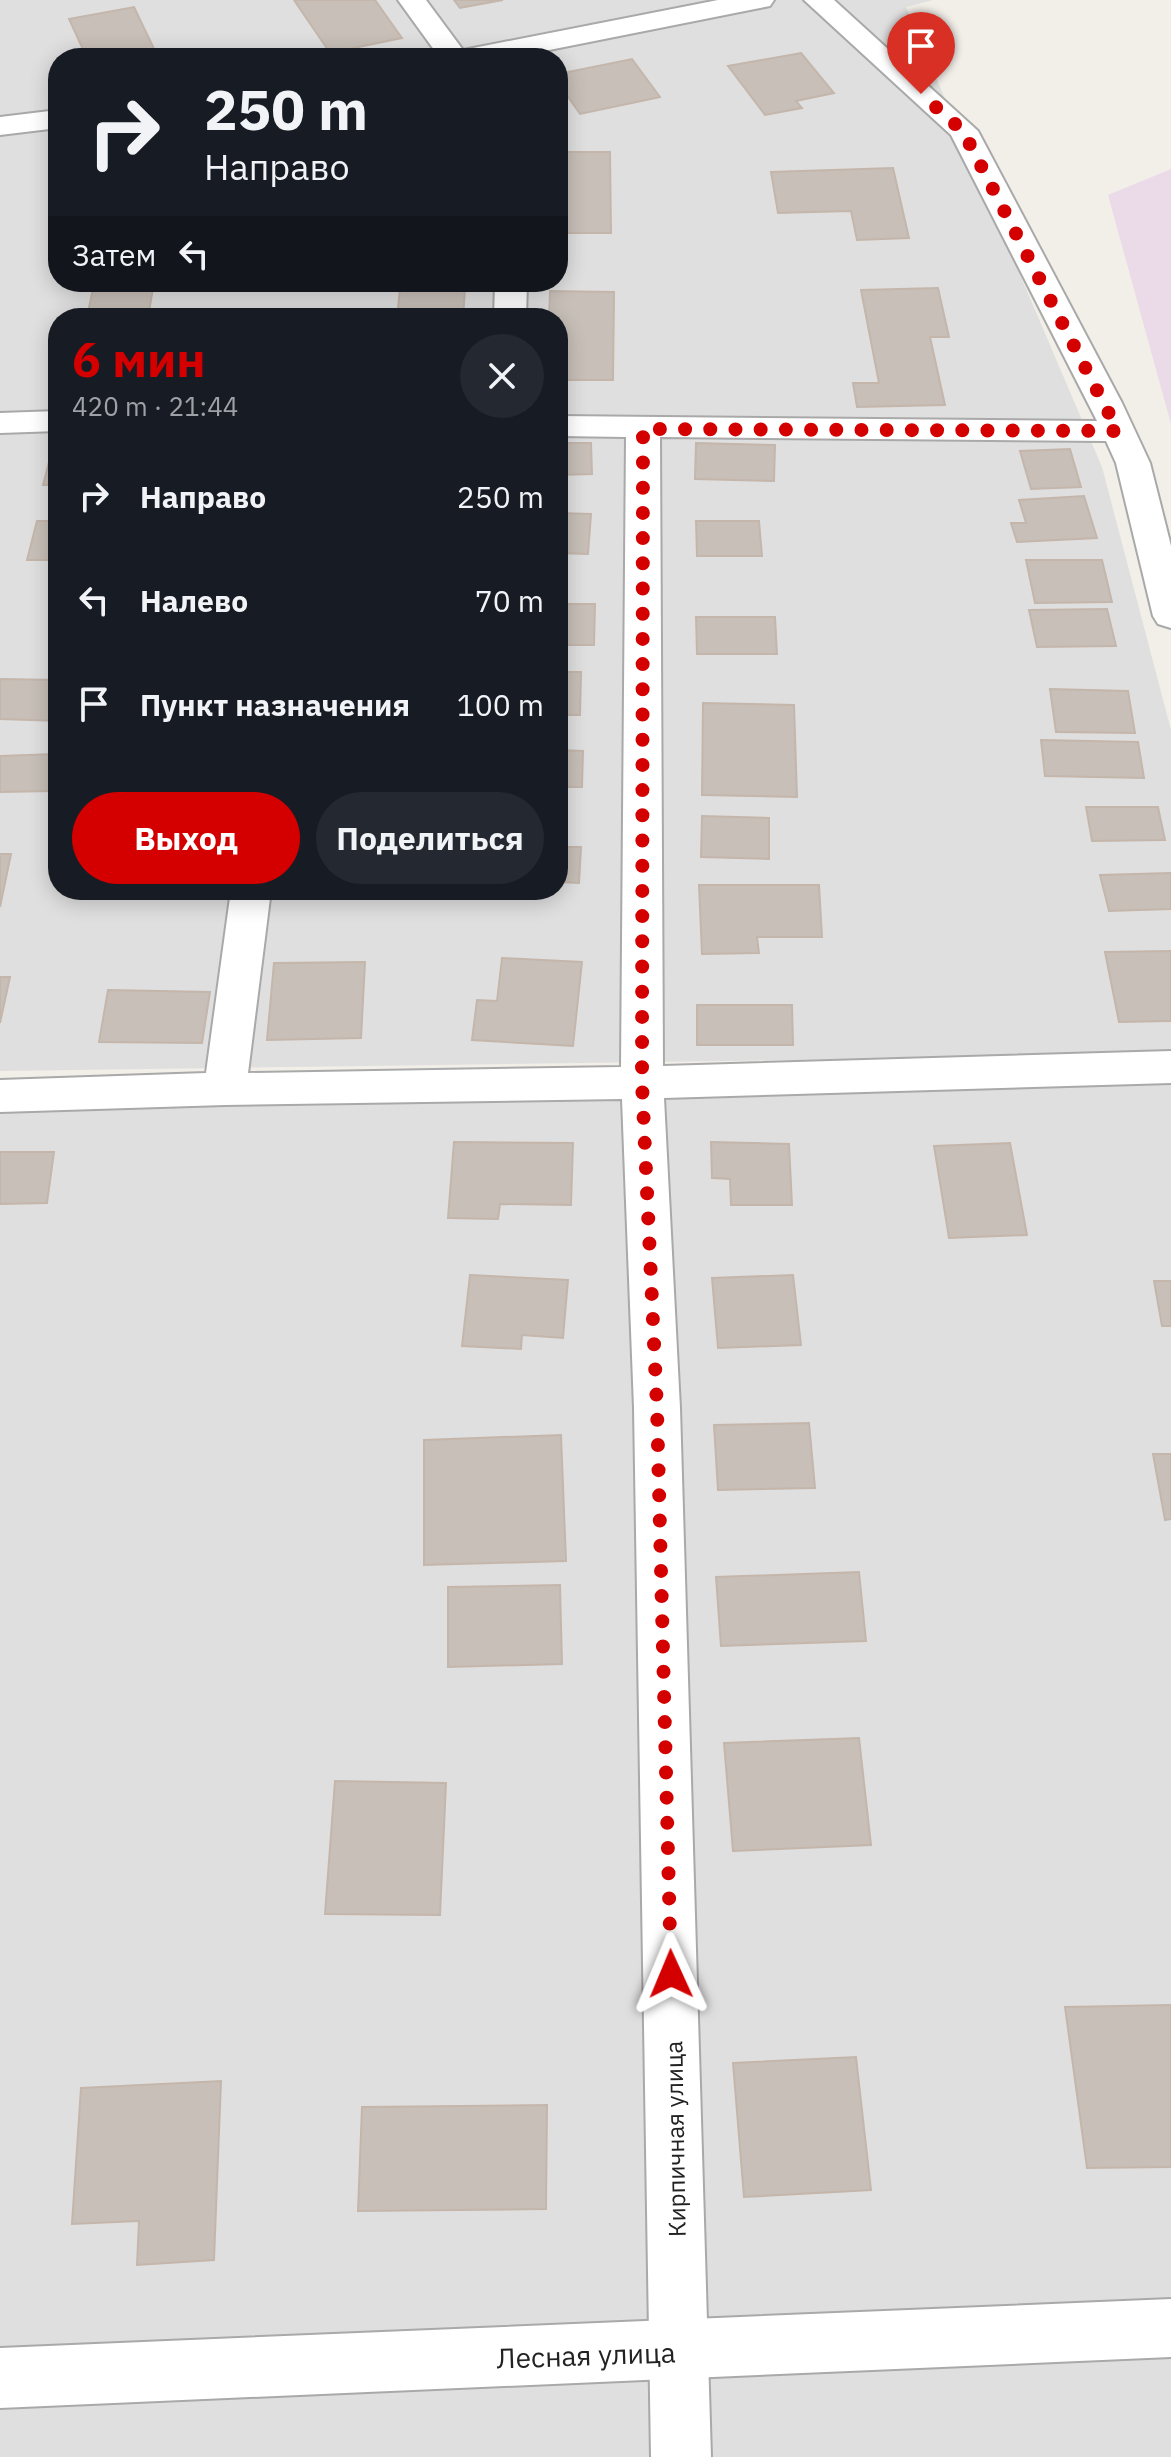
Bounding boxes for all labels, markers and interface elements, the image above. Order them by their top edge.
pin [887,12,955,94]
icon: arrive [899,24,943,68]
text: 250 m [204,73,368,145]
icon: right [72,80,176,184]
text: Направо [204,143,350,190]
icon: left [172,232,216,276]
text: Затем [72,235,156,274]
text: 6 мин [72,328,206,390]
button: close [460,334,544,418]
text: 420 m · 21:44 [72,389,238,423]
icon: right [72,474,116,518]
text: Направо [140,477,266,516]
text: 250 m [457,477,544,516]
icon: left [72,578,116,622]
text: Налево [140,581,248,620]
text: 70 m [475,581,544,620]
icon: arrive [72,682,116,726]
text: Пункт назначения [140,685,410,724]
text: 100 m [457,685,544,724]
button: Выход [72,792,300,884]
button: Поделиться [316,792,544,884]
position arrow [629,1932,713,2016]
street label: Кирпичная улица [657,2040,693,2237]
street label: Лесная улица [496,2333,676,2377]

